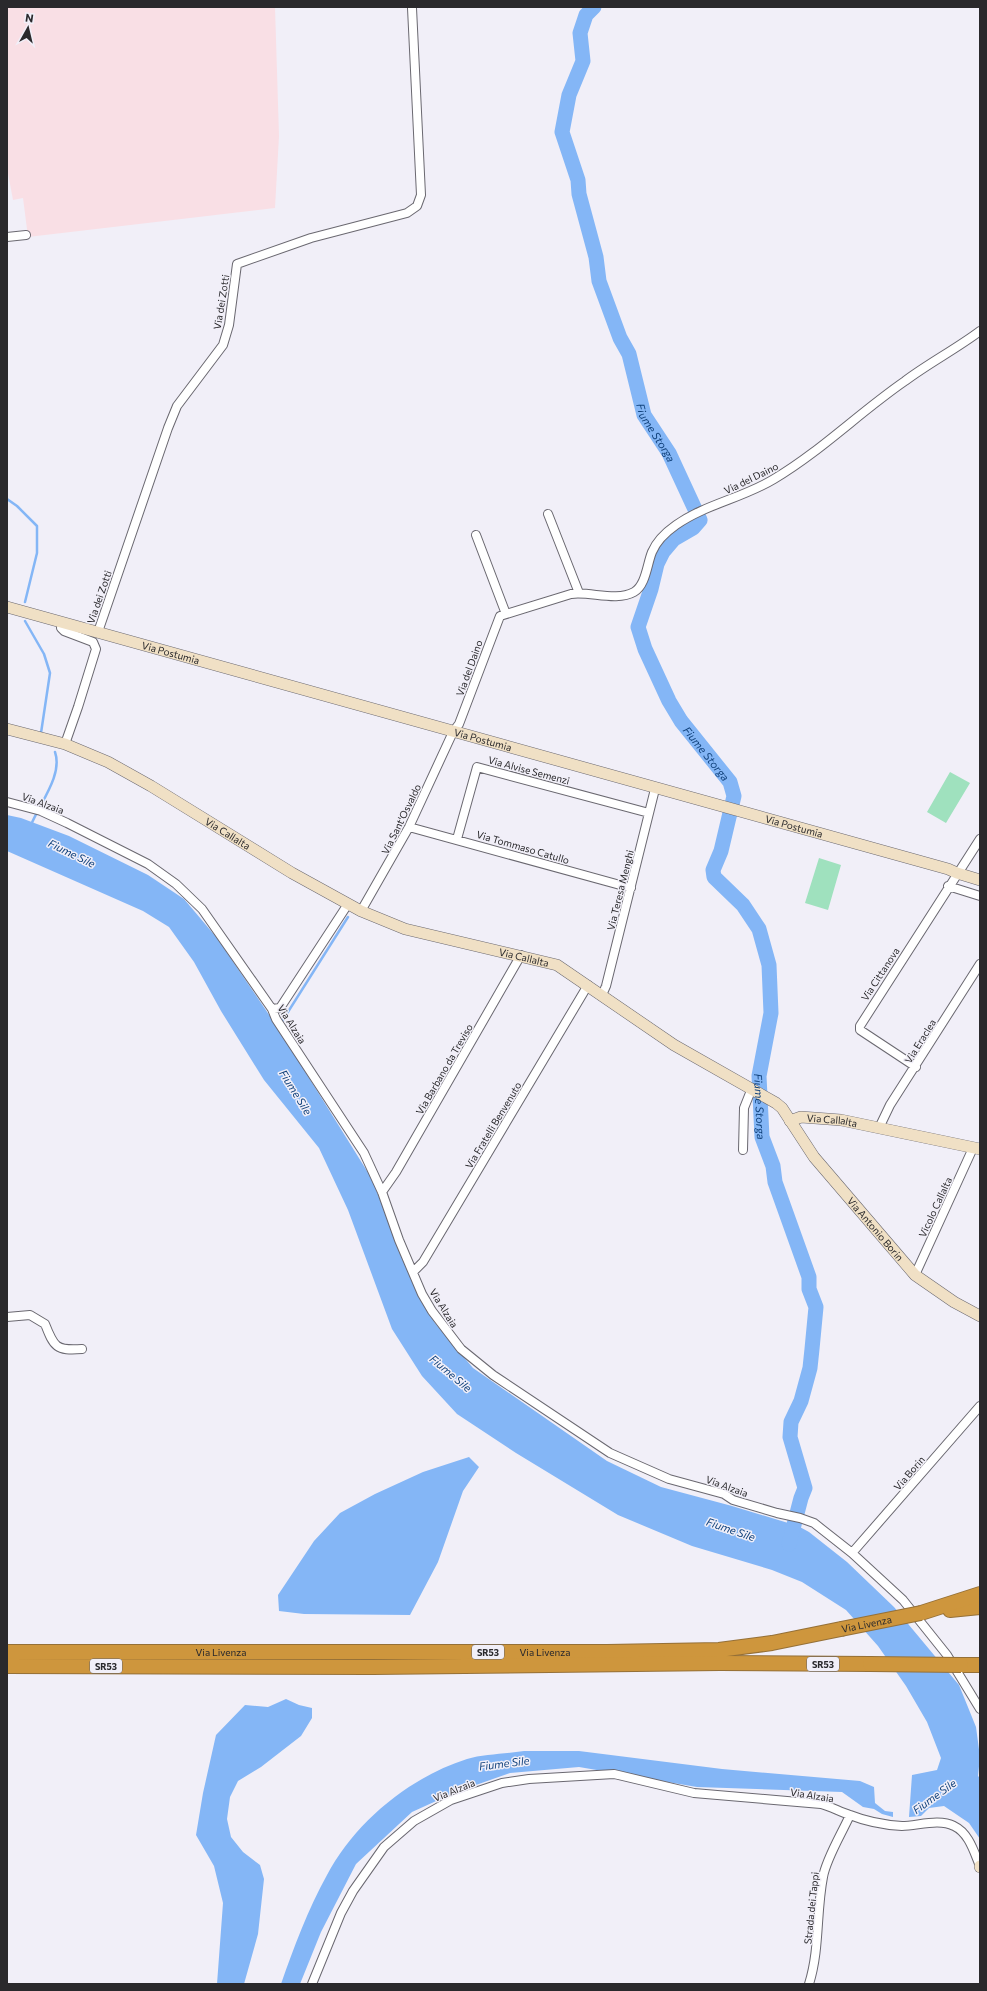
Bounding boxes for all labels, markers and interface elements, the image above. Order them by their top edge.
north arrow [8,8,48,48]
text: N [24,11,34,25]
street label: Via dei Zotti [211,274,231,330]
water label: Fiume Storga [635,402,679,464]
street label: Via del Daino [722,460,780,496]
street label: Via dei Zotti [84,569,114,625]
street label: Via del Daino [453,638,485,698]
street label: Via Postumia [141,639,201,666]
water label: Fiume Storga [681,723,733,783]
street label: Via Postumia [453,726,513,753]
street label: Via Alvise Semenzi [487,753,571,787]
street label: Via Sant'Osvaldo [379,782,423,856]
street label: Via Alzaia [20,790,66,816]
street label: Via Postumia [764,812,824,840]
street label: Via Callalta [203,815,253,852]
street label: Via Tommaso Catullo [475,828,571,866]
water label: Fiume Sile [46,836,98,870]
street label: Via Teresa Menghi [604,848,636,932]
street label: Via Callalta [498,945,550,969]
street label: Via Cittanova [858,945,902,1003]
street label: Via Alzaia [275,1002,309,1046]
street label: Via Eraclea [902,1017,938,1065]
street label: Via Barbano da Treviso [413,1022,475,1116]
water label: Fiume Sile [277,1067,315,1117]
water label: Fiume Storga [752,1073,769,1140]
street label: Via Fratelli Benvenuto [462,1079,524,1171]
street label: Via Callalta [806,1111,859,1129]
street label: Vicolo Callalta [916,1175,954,1239]
street label: Via Antonio Borin [845,1195,906,1263]
street label: Via Alzaia [427,1286,461,1330]
water label: Fiume Sile [427,1352,475,1394]
street label: Via Borin [891,1453,927,1493]
street label: Via Alzaia [704,1473,750,1499]
water label: Fiume Sile [705,1515,757,1543]
street label: Via Livenza [840,1613,893,1635]
road number: SR53 [472,1645,504,1659]
street label: Via Livenza [195,1646,247,1658]
street label: Via Livenza [519,1646,571,1658]
road number: SR53 [807,1657,839,1671]
road number: SR53 [90,1659,122,1673]
water label: Fiume Sile [478,1753,530,1773]
street label: Via Alzaia [431,1776,477,1804]
water label: Fiume Sile [910,1776,958,1816]
street label: Via Alzaia [789,1786,835,1804]
street label: Strada dei Tappi [801,1871,821,1945]

